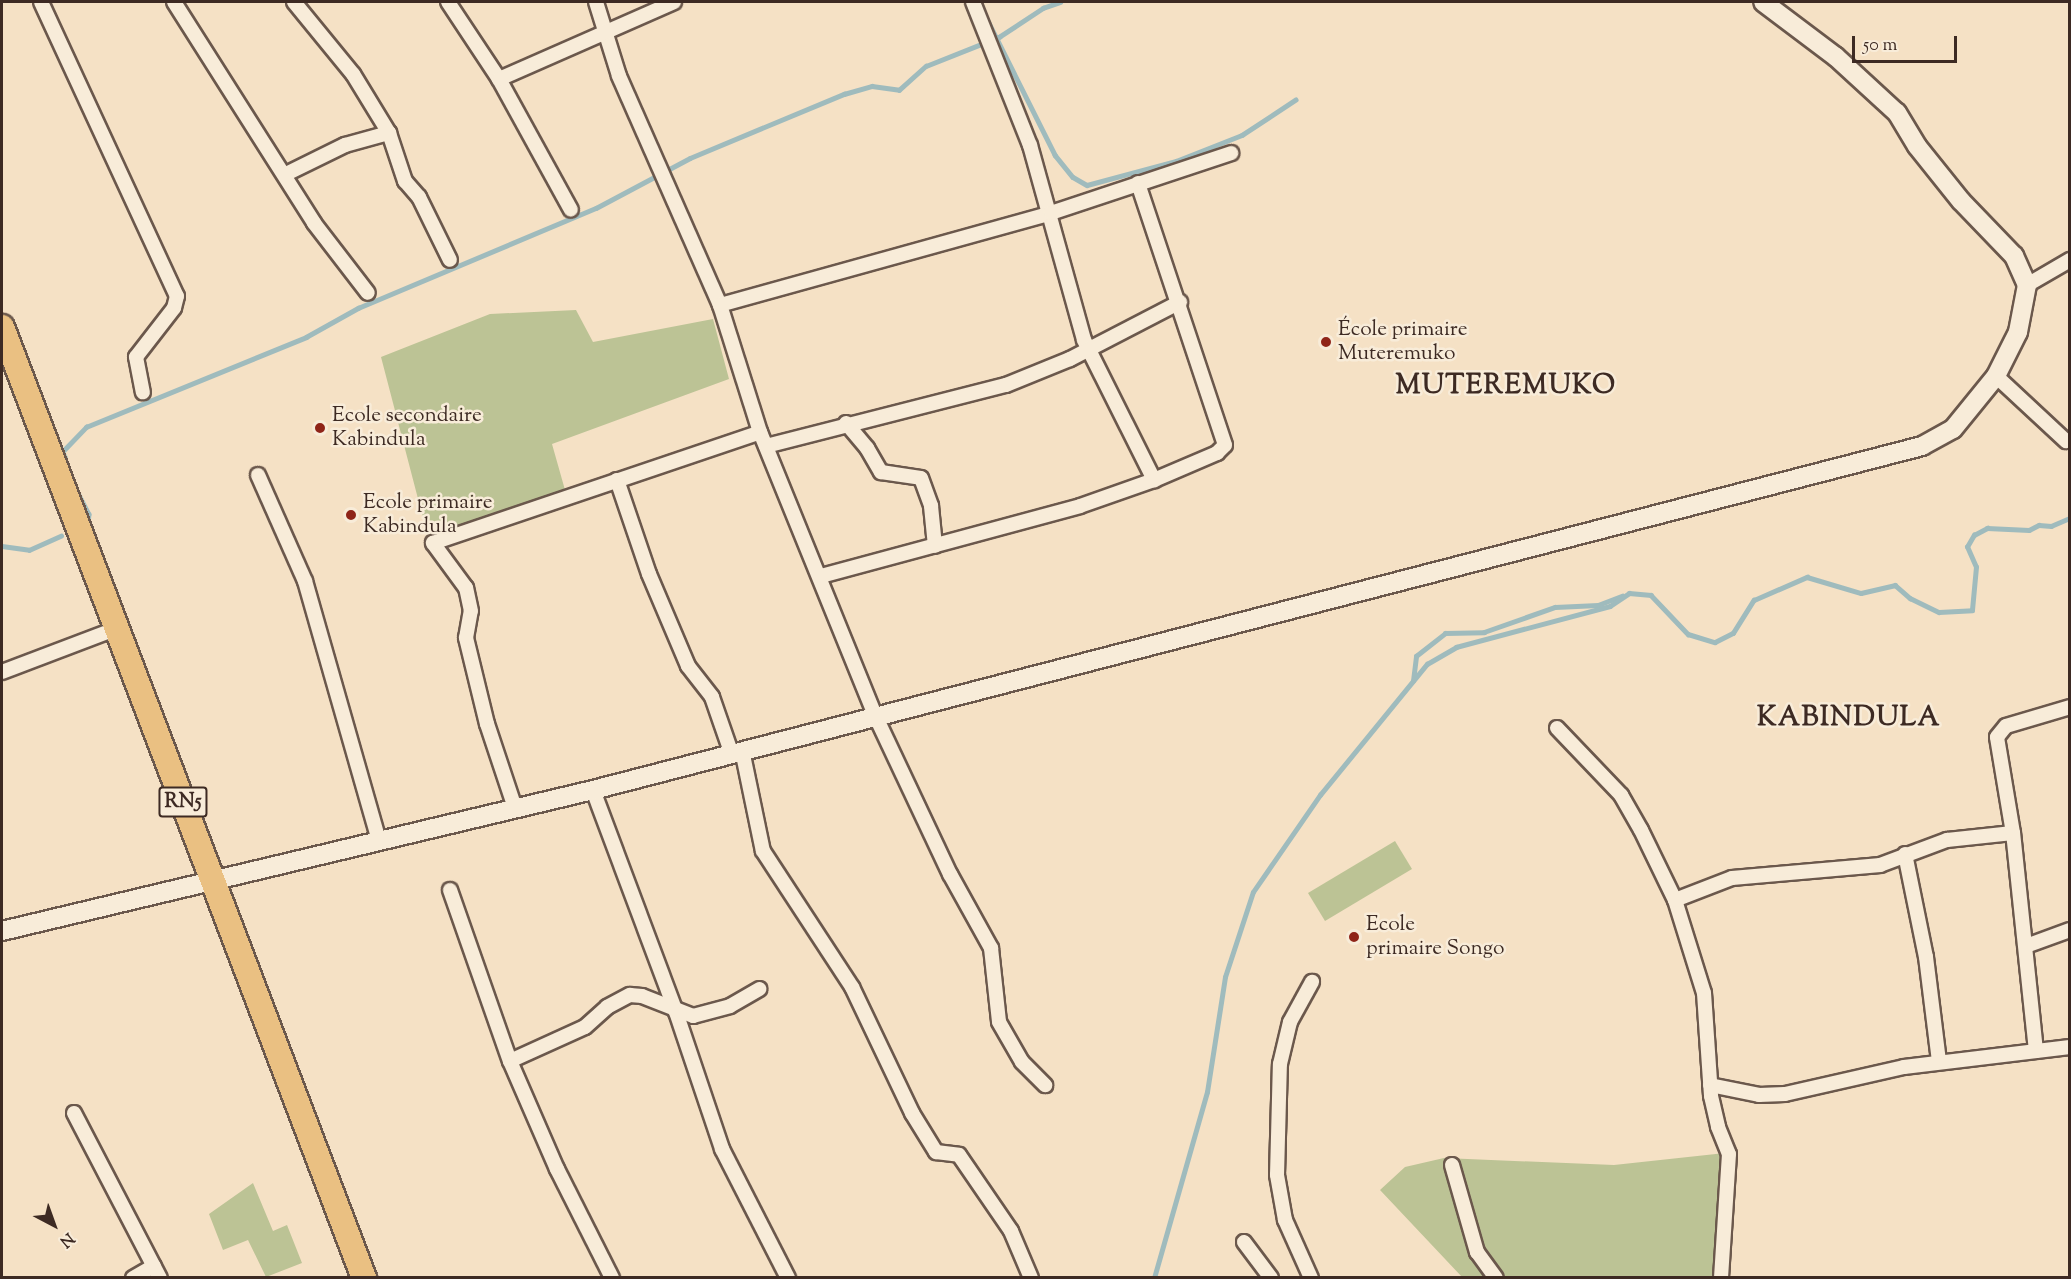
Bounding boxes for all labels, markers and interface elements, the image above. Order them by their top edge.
scale bar [1855,24,1960,62]
text: 50 m [1863,33,1897,59]
place label: École primaire Muteremuko [1338,317,1468,367]
marker: École primaire Muteremuko [1319,335,1333,349]
district label: MUTEREMUKO [1395,371,1617,403]
place label: Ecole secondaire Kabindula [332,403,482,453]
marker: Ecole secondaire Kabindula [313,421,327,435]
place label: Ecole primaire Kabindula [363,490,493,540]
marker: Ecole primaire Kabindula [344,508,358,522]
district label: KABINDULA [1757,703,1941,735]
road number: RN5 [158,785,208,819]
place label: Ecole primaire Songo [1366,912,1504,962]
marker: Ecole primaire Songo [1347,930,1361,944]
north arrow [24,1195,84,1255]
text: N [54,1226,79,1252]

